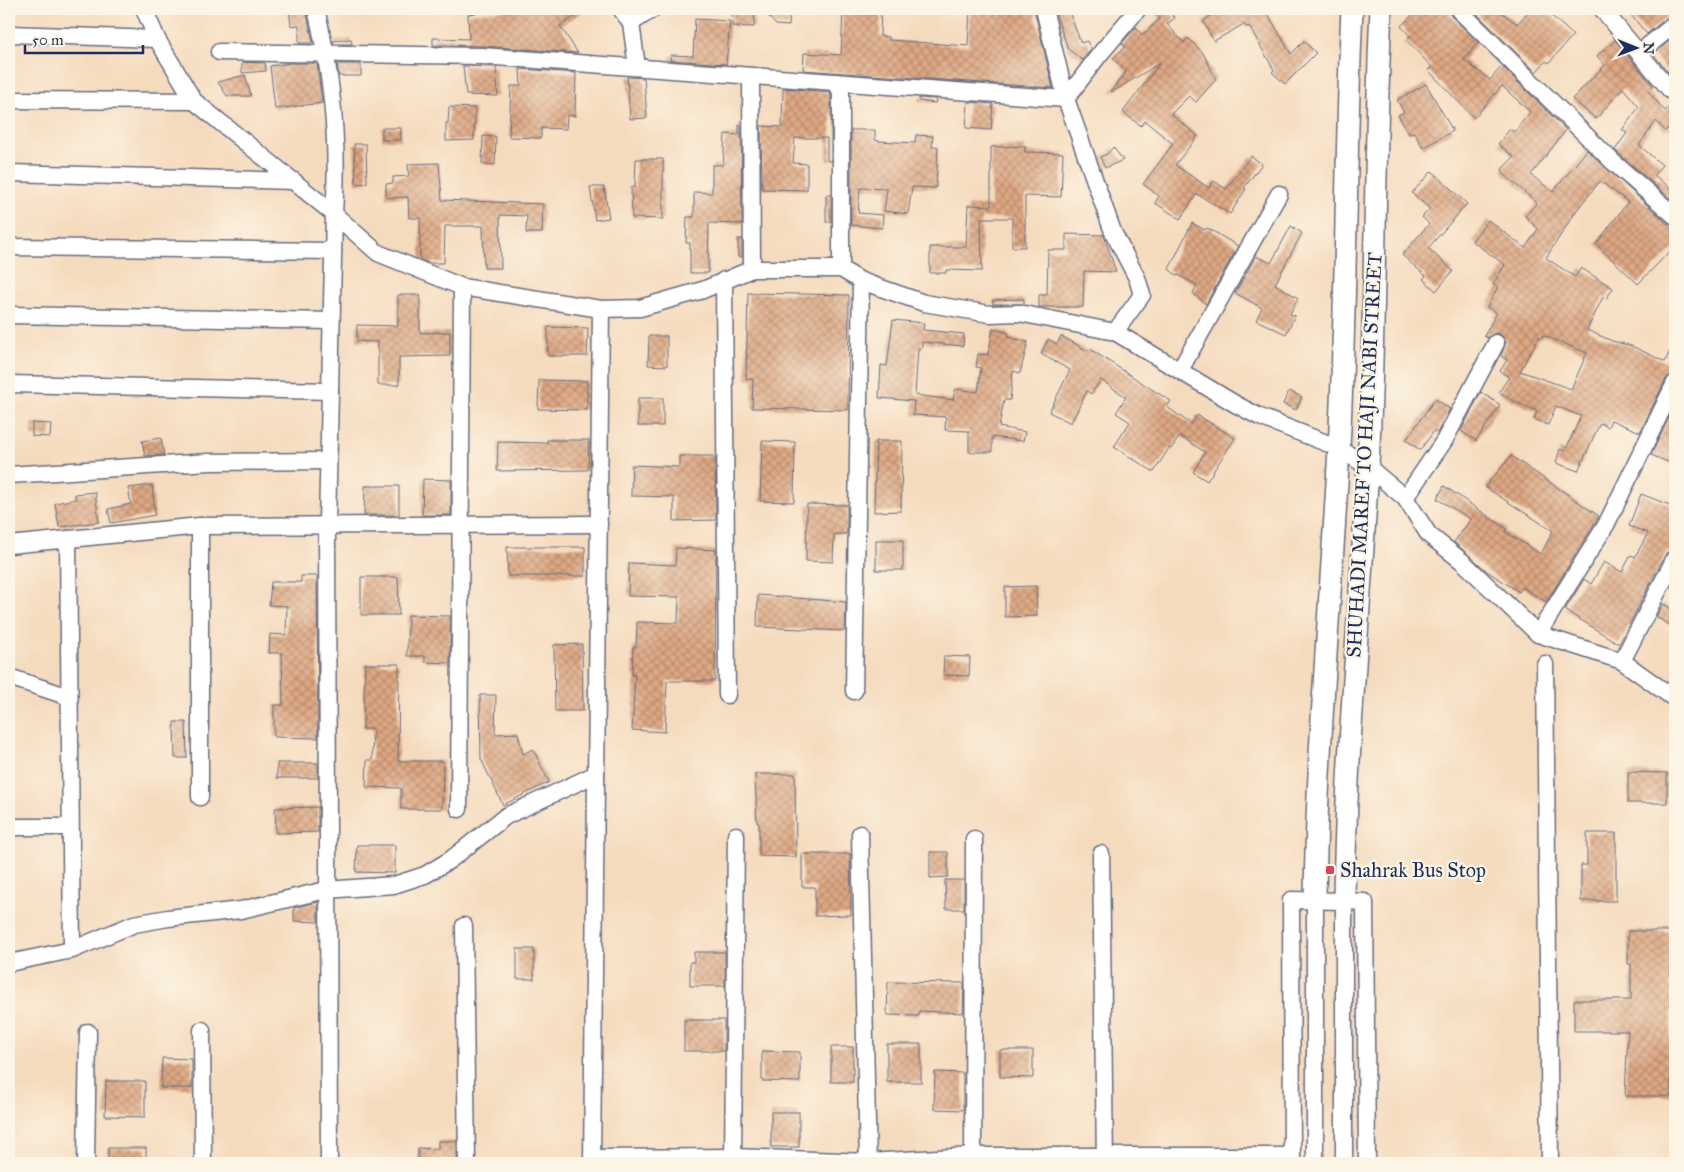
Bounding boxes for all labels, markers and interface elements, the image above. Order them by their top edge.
scale bar [25,22,142,54]
north arrow [1612,22,1662,72]
text: 50 m [32,31,64,49]
text: N [1640,42,1657,54]
street label: SHUHADI MAREF TO HAJI NABI STREET [1341,251,1388,658]
place label: Shahrak Bus Stop [1340,858,1486,882]
marker: Shahrak Bus Stop [1324,864,1336,876]

